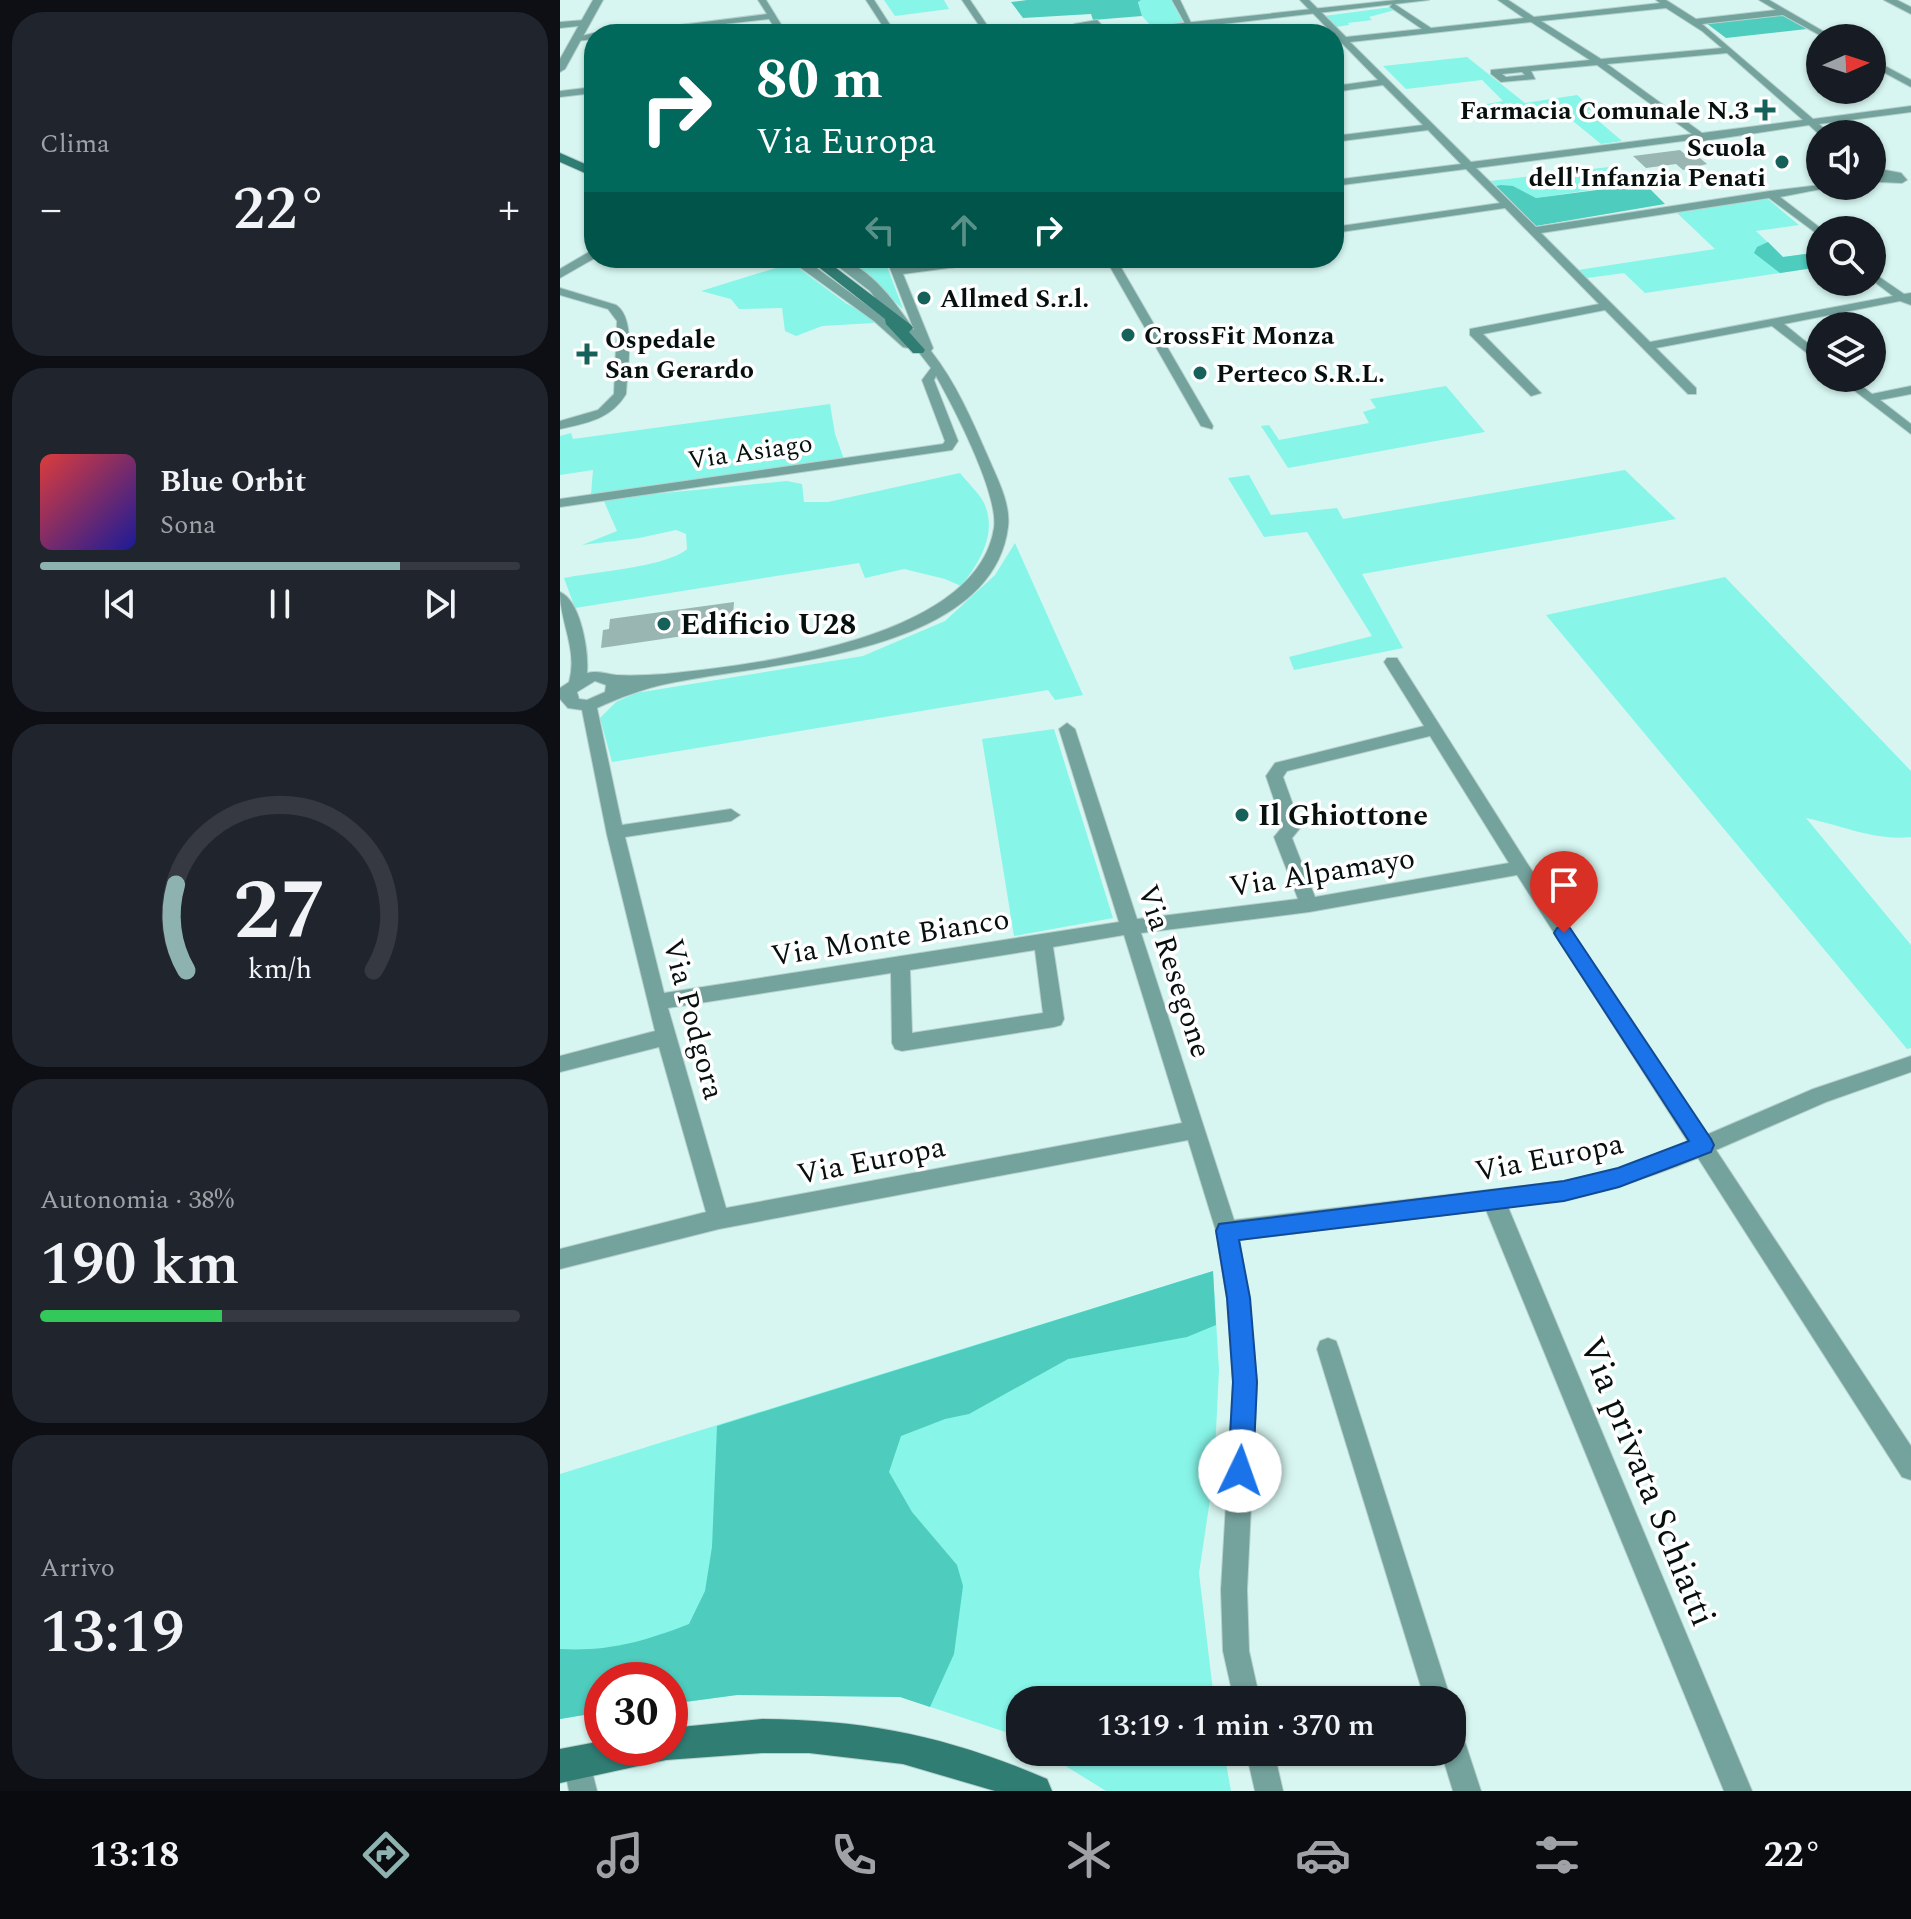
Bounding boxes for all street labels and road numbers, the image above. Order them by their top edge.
street label: Via Asiago [685,423,815,481]
street label: Via Alpamayo [1226,836,1418,910]
street label: Via Resegone [1124,879,1224,1064]
street label: Via Monte Bianco [768,896,1013,980]
street label: Via Podgora [650,934,737,1105]
street label: Via Europa [1471,1121,1628,1195]
street label: Via Europa [793,1124,950,1198]
street label: Via privata Schiatti [1563,1329,1730,1635]

